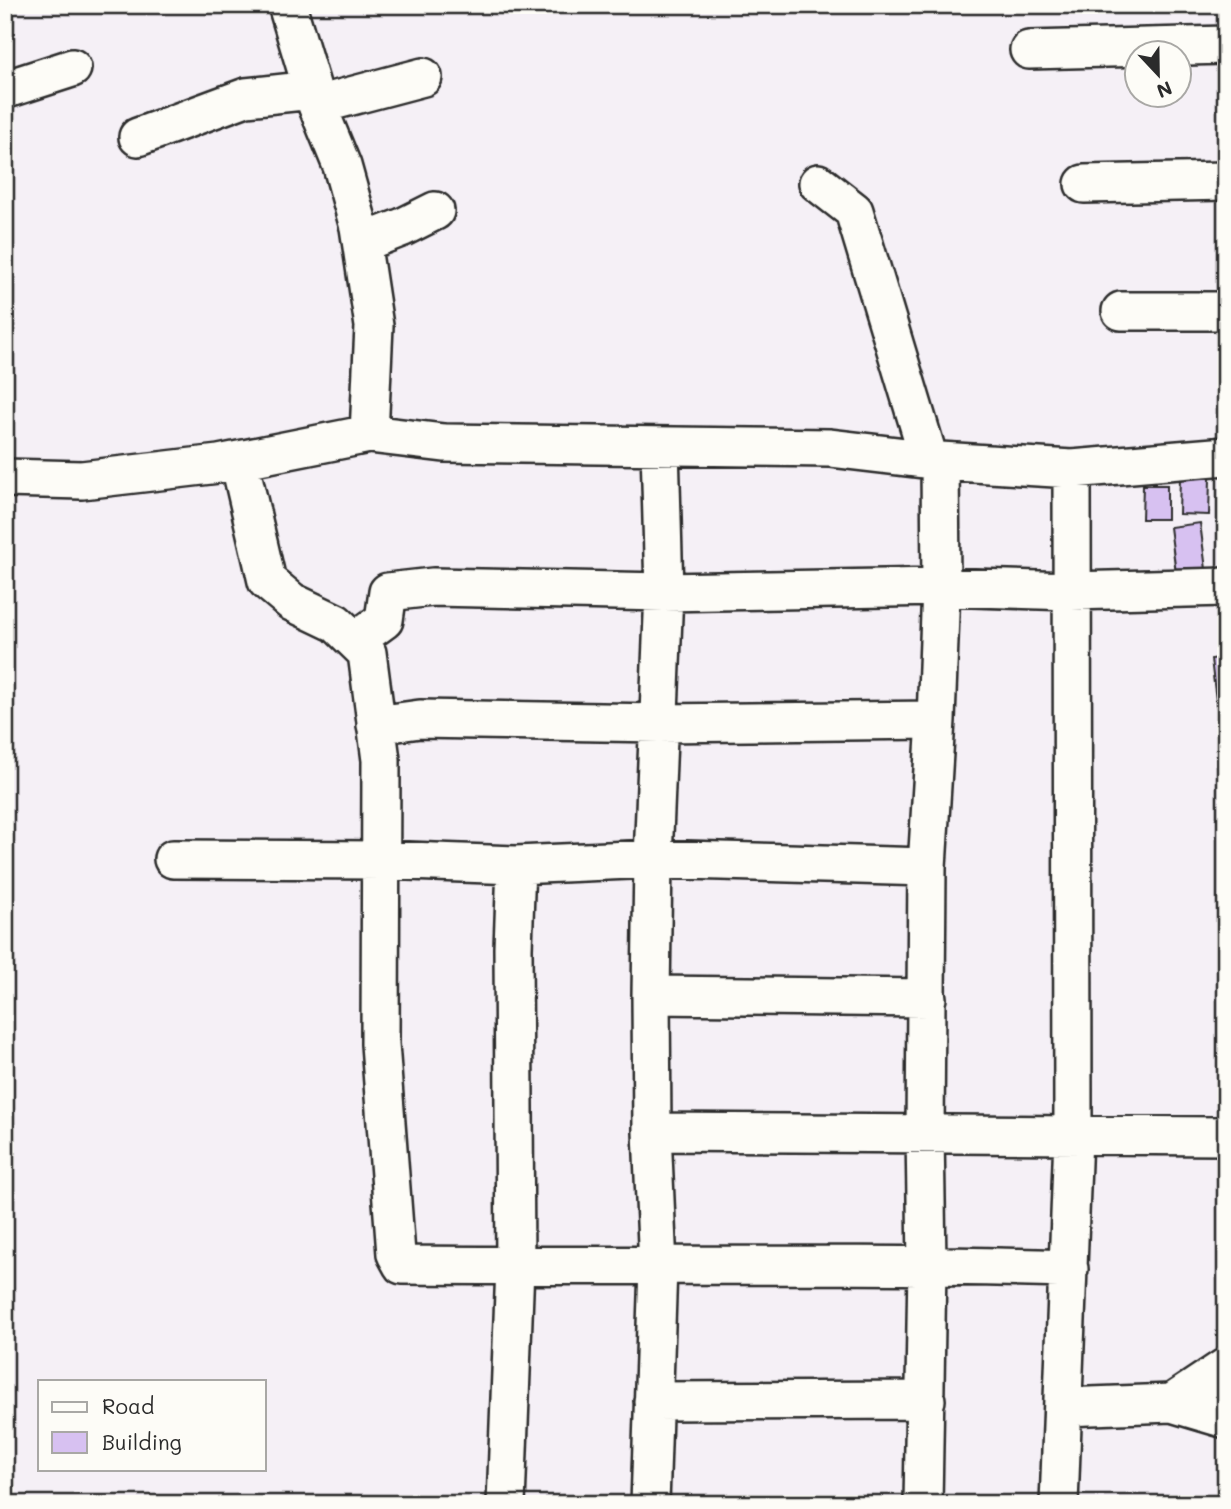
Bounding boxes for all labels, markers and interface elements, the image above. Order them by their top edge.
north arrow [1122,38,1192,108]
text: N [1153,76,1176,105]
legend [38,1380,266,1470]
text: Road [102,1392,154,1419]
text: Building [102,1428,182,1455]

